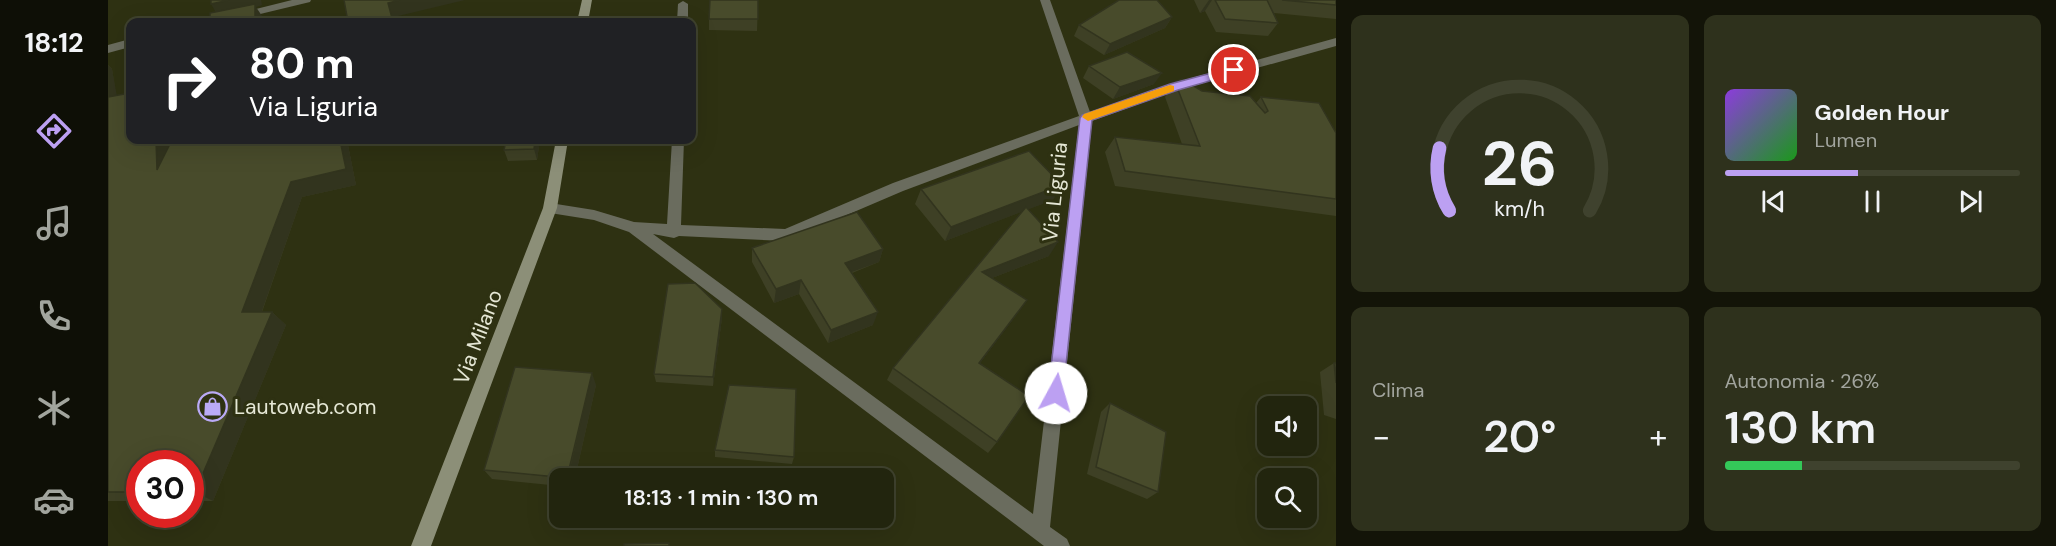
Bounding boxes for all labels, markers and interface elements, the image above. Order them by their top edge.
text: 18:12 [24,25,84,60]
text: 80 m [249,36,355,91]
icon: right [150,42,228,120]
pin [1208,44,1259,95]
icon: arrive [1217,53,1250,86]
text: Via Liguria [249,89,378,124]
text: Golden Hour [1815,98,1949,127]
icon: directions [33,110,75,152]
text: 26 [1482,123,1558,204]
text: Lumen [1815,127,1877,153]
street label: Via Liguria [1036,141,1074,243]
icon: previous [1757,185,1790,218]
icon: pause [1856,185,1889,218]
icon: next [1954,185,1987,218]
text: km/h [1494,195,1545,223]
icon: music [33,202,75,244]
street label: Via Milano [447,286,509,388]
icon: phone [33,295,75,337]
position arrow [1024,361,1088,425]
text: Autonomia · 26% [1725,368,1879,394]
text: Clima [1372,377,1424,403]
icon: climate [33,387,75,429]
shop icon: Lautoweb.com [197,391,229,423]
place label: Lautoweb.com [234,393,377,421]
map controls [1257,396,1317,528]
button: sound [1257,396,1317,456]
text: 130 km [1725,398,1876,457]
text: 20° [1483,407,1556,466]
text: − [1372,415,1390,458]
text: + [1649,415,1668,458]
speed limit sign: 30 [126,450,204,528]
button: search [1257,468,1317,528]
icon: car [33,479,75,521]
text: 18:13 · 1 min · 130 m [625,483,818,512]

